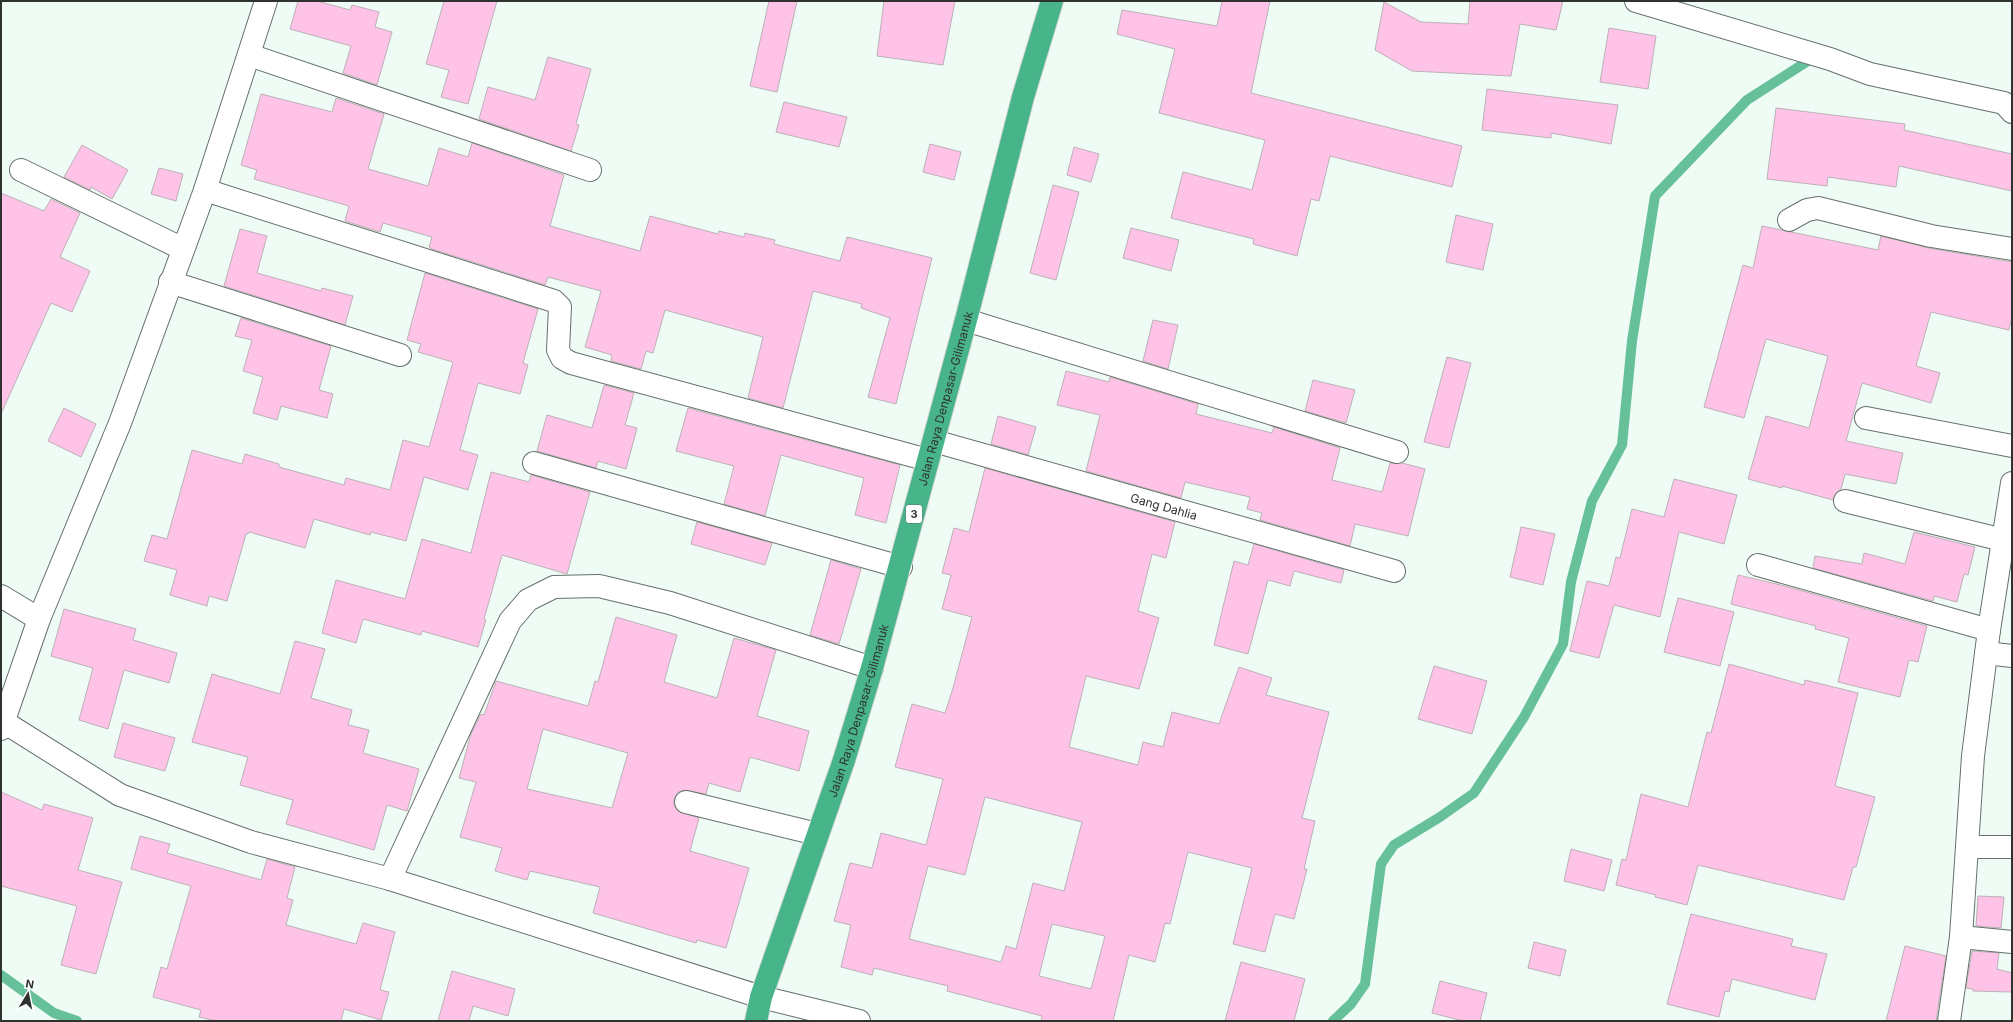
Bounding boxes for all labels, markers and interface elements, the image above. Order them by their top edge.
street label: Jalan Raya Denpasar-Gilimanuk [914,309,976,487]
street label: Gang Dahlia [1129,489,1199,523]
road number: 3 [906,505,922,523]
street label: Jalan Raya Denpasar-Gilimanuk [824,622,891,799]
north arrow [8,974,48,1014]
text: N [24,977,35,992]

